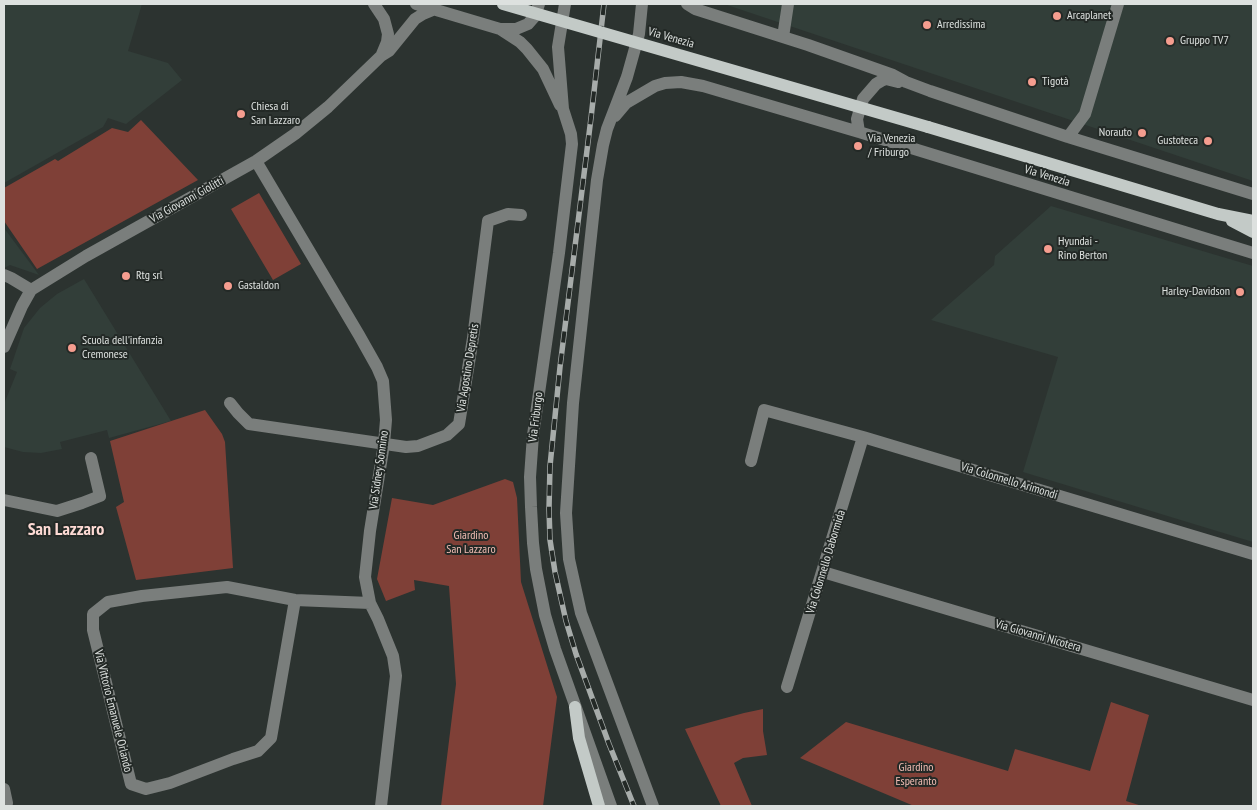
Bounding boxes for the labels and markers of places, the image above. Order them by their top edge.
place label: Arcaplanet [1067,9,1111,23]
marker: Arcaplanet [1051,10,1063,22]
place label: Arredissima [937,18,985,32]
marker: Arredissima [921,19,933,31]
place label: Gruppo TV7 [1180,34,1229,48]
marker: Gruppo TV7 [1164,35,1176,47]
place label: Tigotà [1042,75,1068,89]
marker: Tigotà [1026,76,1038,88]
place label: Chiesa di San Lazzaro [251,100,300,128]
marker: Chiesa di San Lazzaro [235,108,247,120]
place label: Norauto [1099,126,1132,140]
marker: Norauto [1136,127,1148,139]
place label: Via Venezia / Friburgo [868,132,915,160]
place label: Gustoteca [1157,134,1198,148]
marker: Gustoteca [1202,135,1214,147]
marker: Via Venezia / Friburgo [852,140,864,152]
place label: Hyundai - Rino Berton [1058,235,1107,263]
marker: Hyundai - Rino Berton [1042,243,1054,255]
place label: Rtg srl [136,269,163,283]
marker: Rtg srl [120,270,132,282]
place label: Gastaldon [238,279,279,293]
marker: Gastaldon [222,280,234,292]
place label: Harley-Davidson [1162,285,1230,299]
marker: Harley-Davidson [1234,286,1246,298]
place label: Scuola dell'infanzia Cremonese [82,334,163,362]
marker: Scuola dell'infanzia Cremonese [66,342,78,354]

